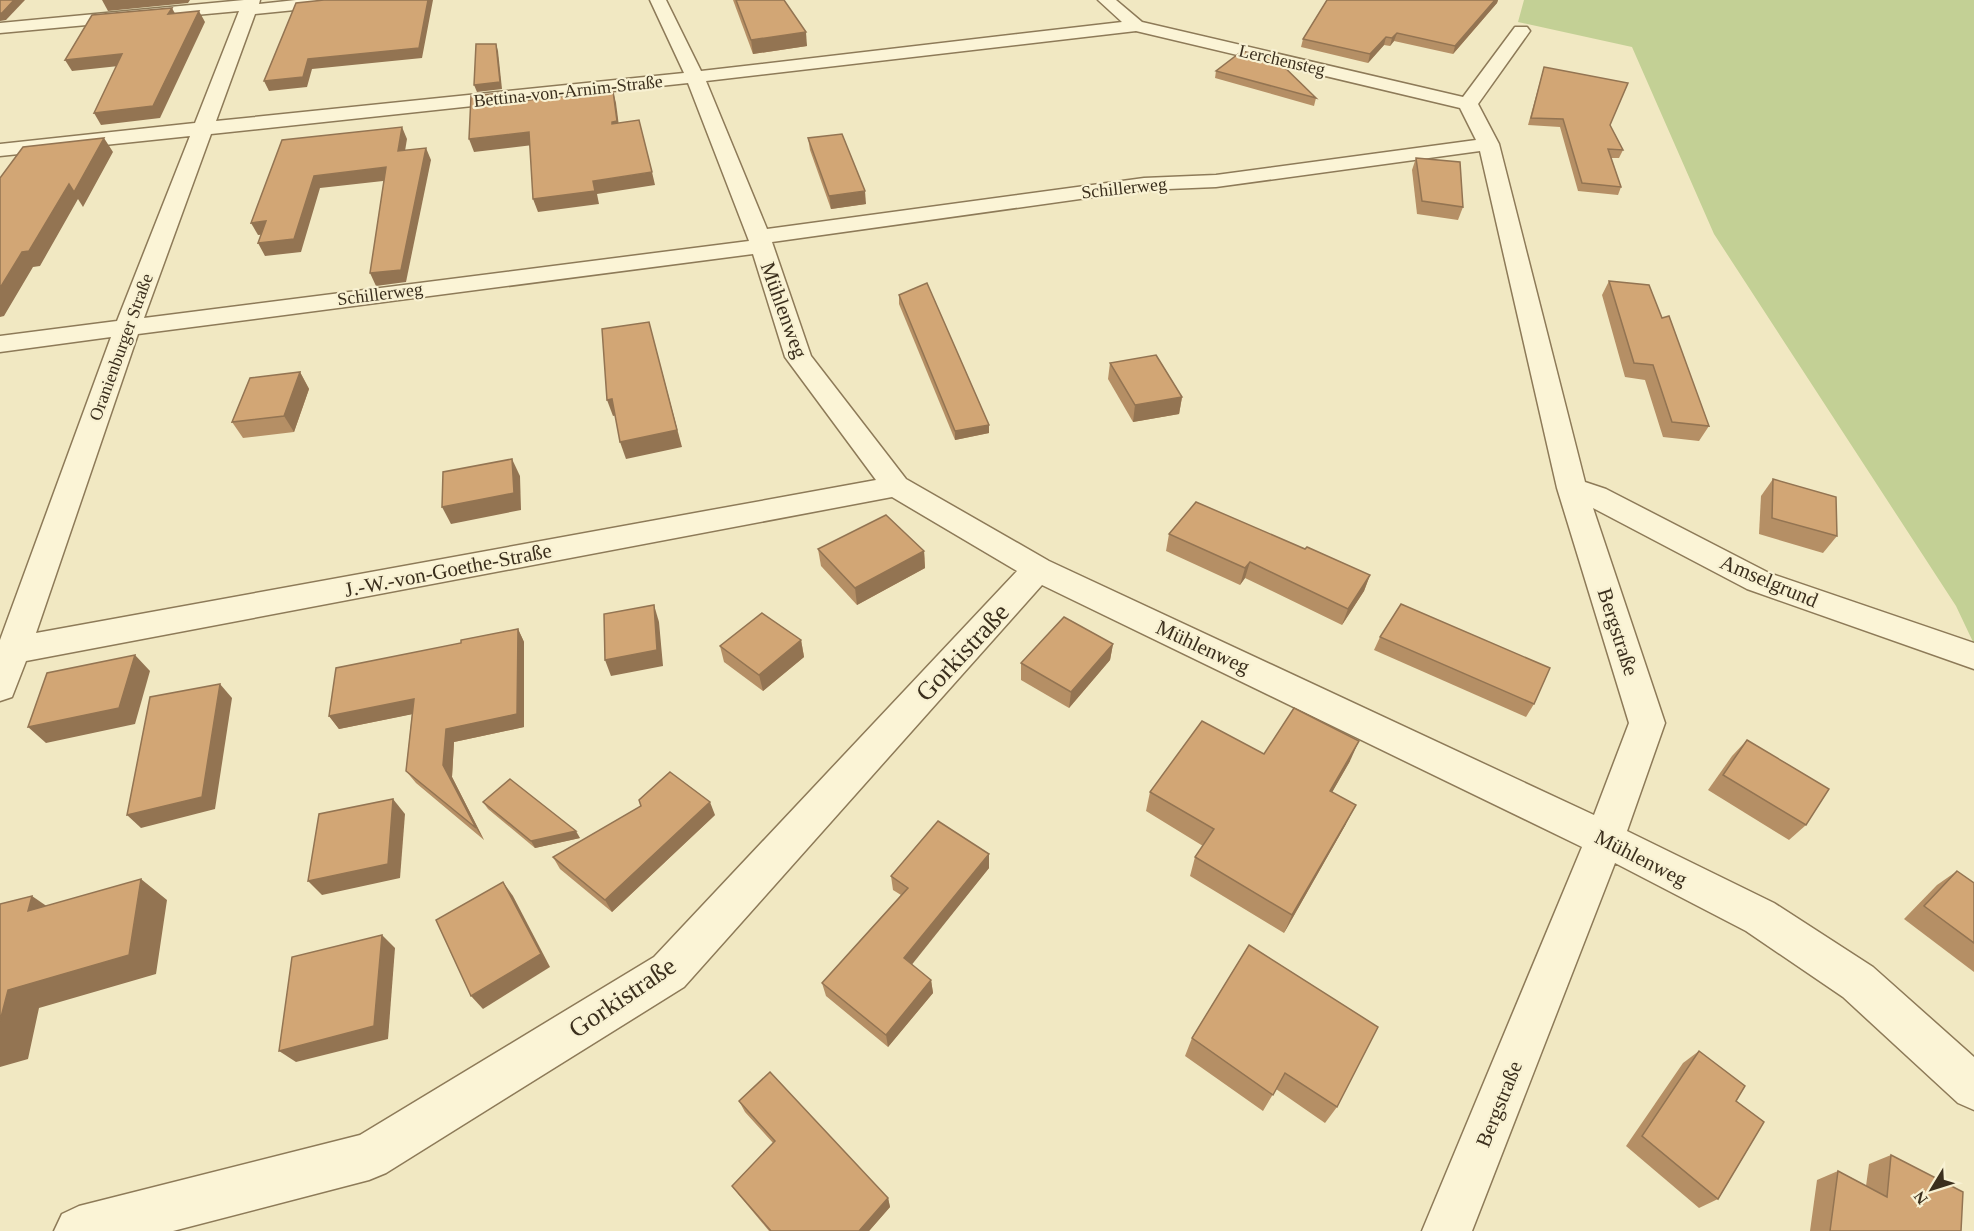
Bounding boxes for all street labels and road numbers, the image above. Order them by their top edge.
street label: Lerchensteg [1237,40,1327,80]
street label: Bettina-von-Arnim-Straße [472,71,664,111]
street label: Schillerweg [1080,174,1168,202]
street label: Mühlenweg [756,259,813,362]
street label: Oranienburger Straße [85,271,157,423]
street label: Schillerweg [336,279,424,309]
street label: J.-W.-von-Goethe-Straße [342,538,554,602]
street label: Amselgrund [1717,550,1822,613]
street label: Bergstraße [1593,585,1643,679]
street label: Gorkistraße [910,598,1015,707]
street label: Mühlenweg [1152,615,1254,679]
street label: Mühlenweg [1591,825,1692,892]
street label: Gorkistraße [563,951,681,1044]
street label: Bergstraße [1471,1058,1527,1150]

